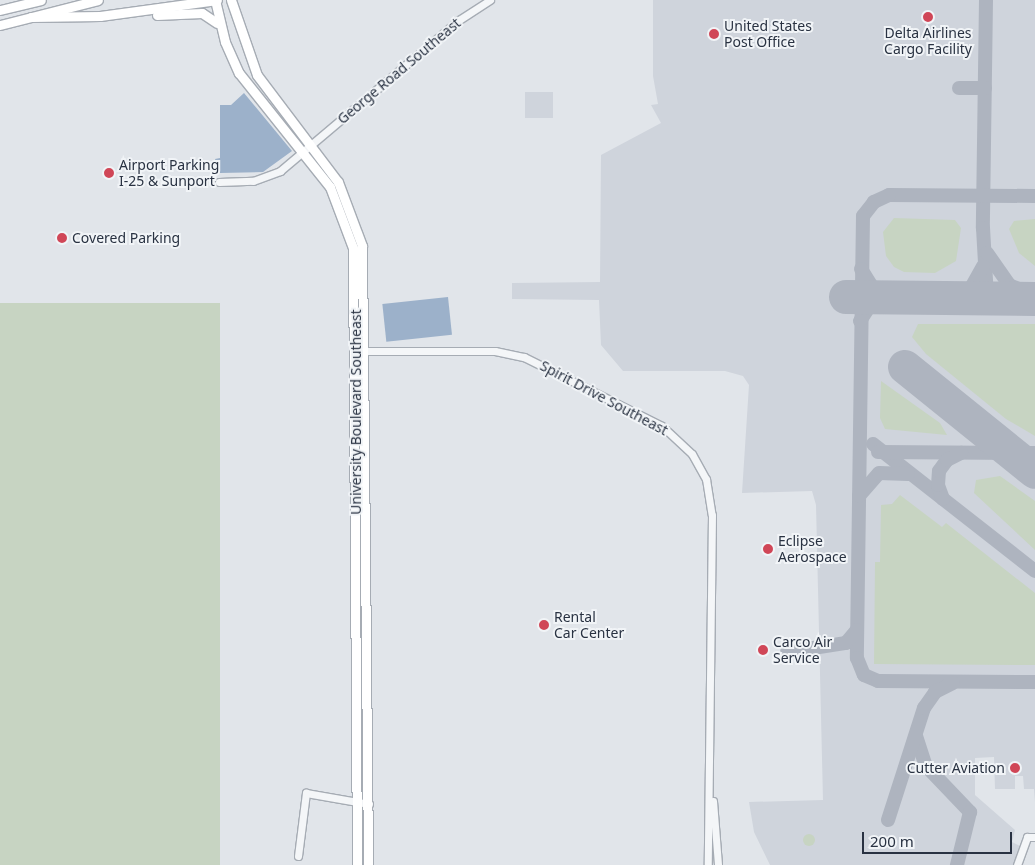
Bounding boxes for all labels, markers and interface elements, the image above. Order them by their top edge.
marker: Delta Airlines Cargo Facility [922,11,934,23]
street label: George Road Southeast [334,15,464,127]
place label: United States Post Office [724,18,812,50]
place label: Delta Airlines Cargo Facility [884,25,972,58]
marker: United States Post Office [708,28,720,40]
place label: Airport Parking I-25 & Sunport [119,157,219,190]
marker: Airport Parking I-25 & Sunport [103,167,115,179]
place label: Covered Parking [72,230,180,246]
marker: Covered Parking [56,232,68,244]
street label: University Boulevard Southeast [348,309,364,515]
street label: Spirit Drive Southeast [537,357,671,439]
place label: Eclipse Aerospace [778,533,847,566]
marker: Eclipse Aerospace [762,543,774,555]
place label: Rental Car Center [554,609,624,642]
marker: Rental Car Center [538,619,550,631]
place label: Carco Air Service [773,634,832,666]
marker: Carco Air Service [757,644,769,656]
place label: Cutter Aviation [907,760,1005,776]
marker: Cutter Aviation [1009,762,1021,774]
scale bar [865,822,1015,854]
text: 200 m [870,831,914,851]

